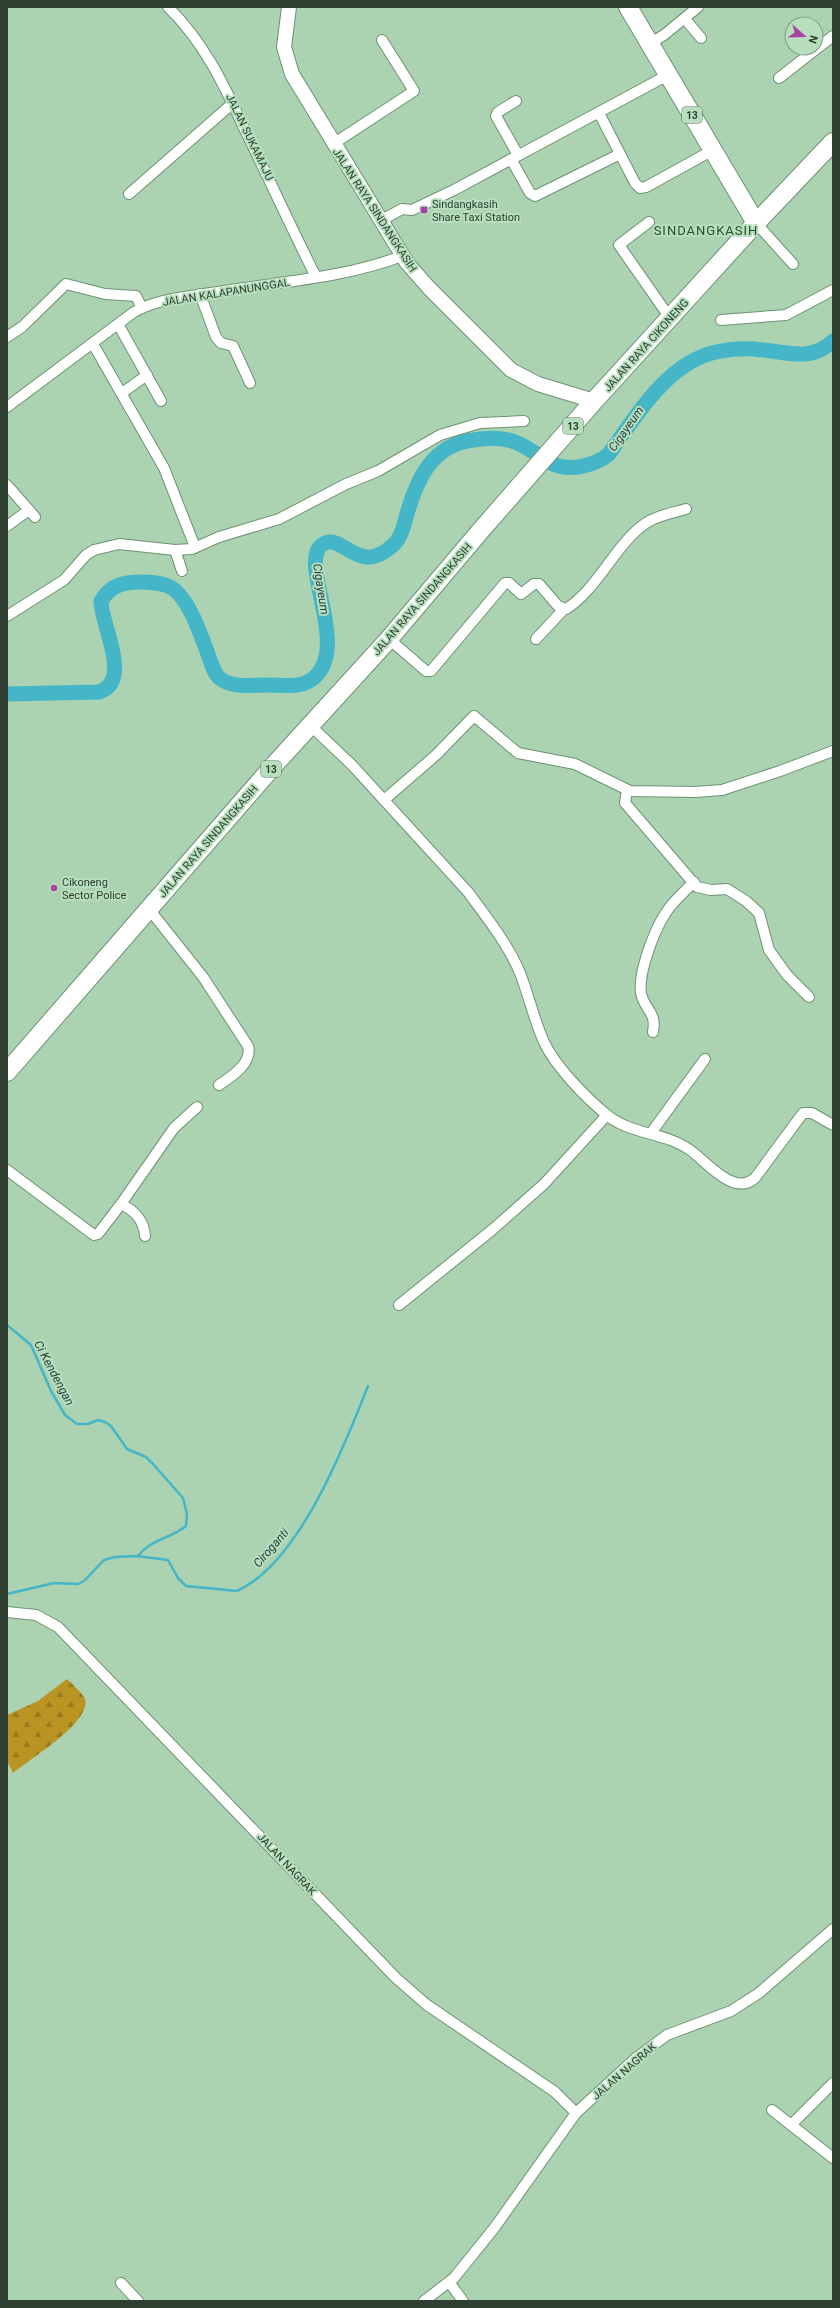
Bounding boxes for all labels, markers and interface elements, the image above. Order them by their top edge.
north arrow [784,16,824,56]
text: N [805,33,820,45]
street label: JALAN SUKAMAJU [223,92,276,183]
road number: 13 [682,107,702,123]
street label: JALAN RAYA SINDANGKASIH [330,146,419,275]
place label: Sindangkasih Share Taxi Station [432,198,520,224]
marker: Sindangkasih Share Taxi Station [419,205,429,215]
district label: SINDANGKASIH [654,223,758,238]
street label: JALAN KALAPANUNGGAL [162,276,291,309]
street label: JALAN RAYA CIKONENG [601,296,691,394]
water label: Cigayeum [606,404,646,454]
road number: 13 [563,418,583,434]
street label: JALAN RAYA SINDANGKASIH [370,540,475,658]
water label: Cigayeum [310,563,332,615]
road number: 13 [261,761,281,777]
street label: JALAN RAYA SINDANGKASIH [156,782,261,900]
place label: Cikoneng Sector Police [62,876,127,902]
marker: Cikoneng Sector Police [49,883,59,893]
water label: Ci Kendengan [31,1338,77,1408]
water label: Ciroganti [250,1526,292,1570]
street label: JALAN NAGRAK [254,1831,319,1898]
street label: JALAN NAGRAK [590,2040,659,2103]

